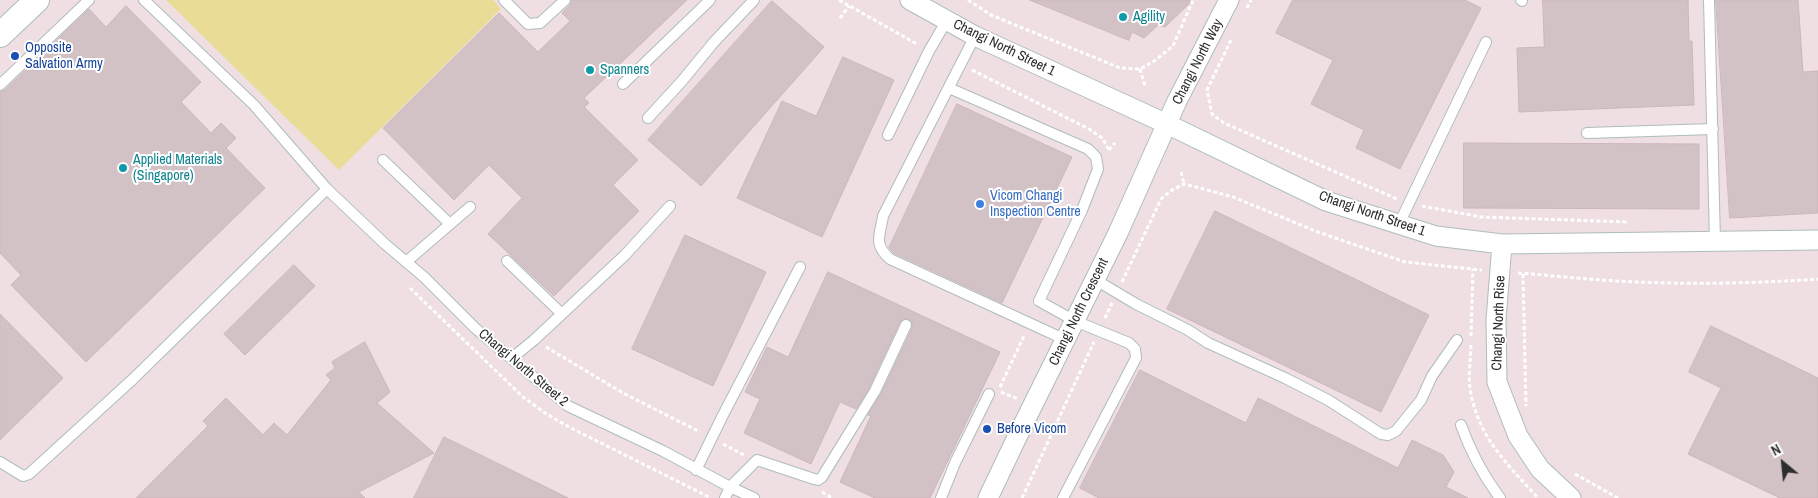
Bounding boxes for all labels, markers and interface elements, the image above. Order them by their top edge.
place label: Agility [1133,9,1165,25]
marker: Agility [1117,11,1129,23]
street label: Changi North Street 1 [950,16,1058,80]
street label: Changi North Way [1169,16,1227,108]
place label: Opposite Salvation Army [25,40,103,72]
marker: Opposite Salvation Army [9,50,21,62]
place label: Spanners [600,62,649,78]
marker: Spanners [584,64,596,76]
place label: Applied Materials (Singapore) [133,152,222,184]
marker: Applied Materials (Singapore) [117,162,129,174]
place label: Vicom Changi Inspection Centre [990,188,1081,220]
street label: Changi North Street 1 [1316,188,1428,240]
marker: Vicom Changi Inspection Centre [974,198,986,210]
street label: Changi North Crescent [1046,256,1112,368]
street label: Changi North Rise [1489,275,1509,371]
street label: Changi North Street 2 [475,326,571,410]
place label: Before Vicom [997,421,1066,437]
marker: Before Vicom [981,423,993,435]
north arrow [1758,438,1808,488]
text: N [1768,440,1784,460]

